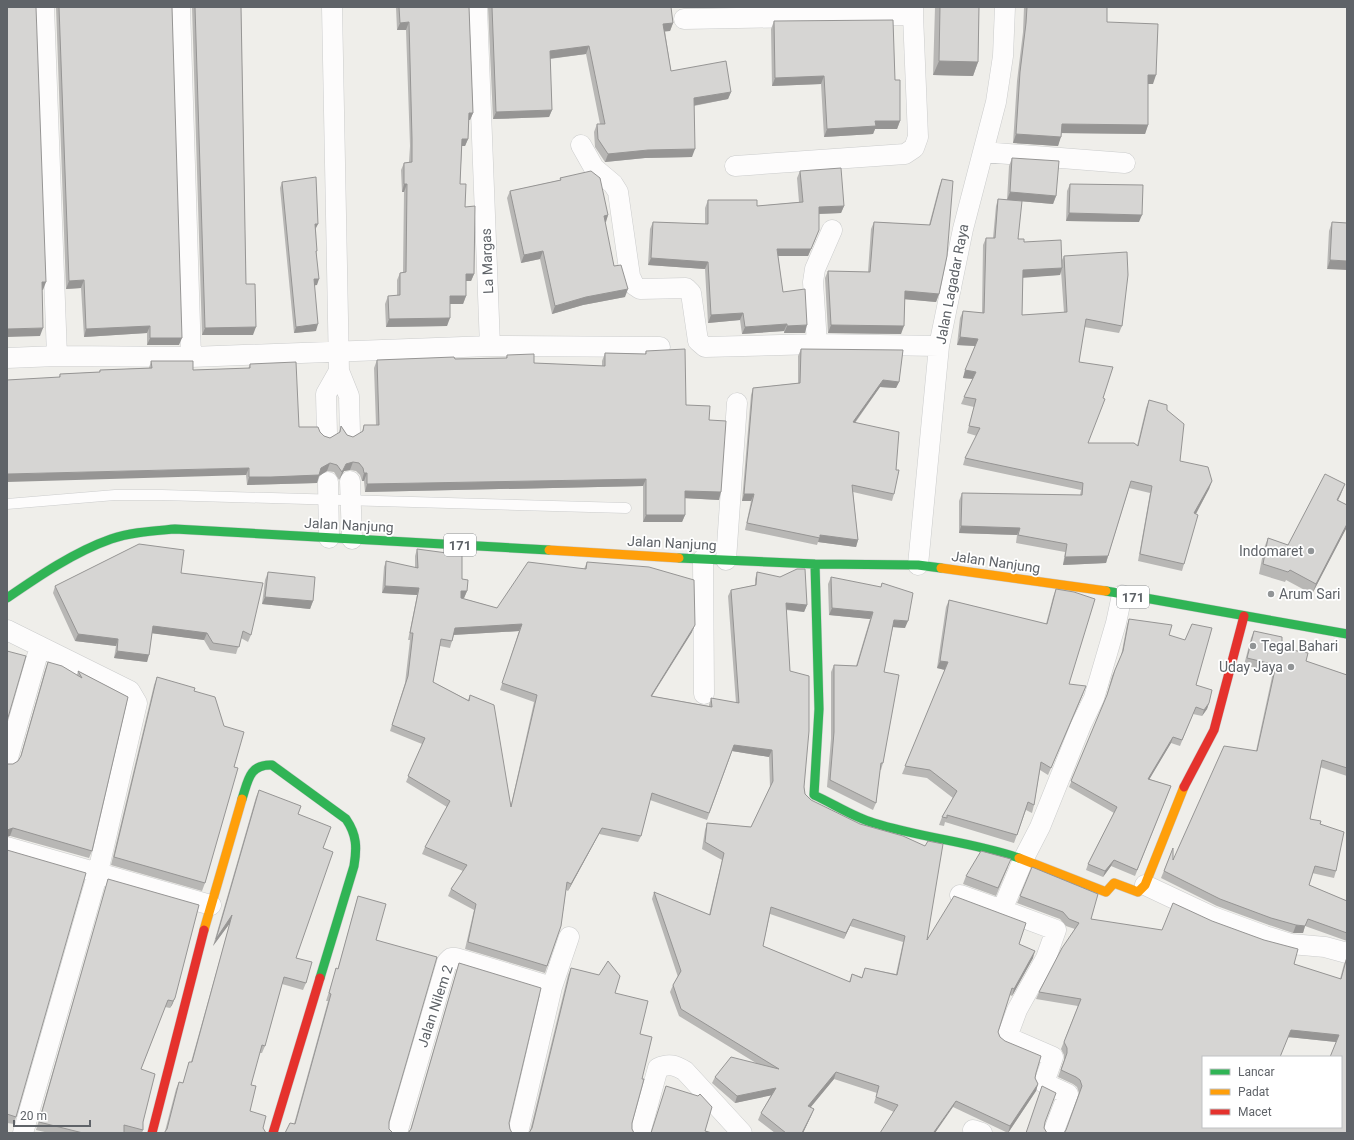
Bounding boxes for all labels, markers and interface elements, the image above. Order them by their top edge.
street label: Jalan Lagadar Raya [932,222,972,346]
street label: La Margas [478,228,496,294]
street label: Jalan Nanjung [304,515,394,535]
street label: Jalan Nanjung [627,533,717,553]
road number: 171 [444,534,476,556]
place label: Indomaret [1239,543,1303,559]
marker: Indomaret [1306,546,1316,556]
street label: Jalan Nanjung [951,548,1041,576]
road number: 171 [1117,586,1149,608]
place label: Arum Sari [1279,586,1340,602]
marker: Arum Sari [1266,589,1276,599]
place label: Tegal Bahari [1261,638,1338,654]
marker: Tegal Bahari [1248,641,1258,651]
place label: Uday Jaya [1219,659,1283,675]
marker: Uday Jaya [1286,662,1296,672]
street label: Jalan Nilem 2 [414,963,456,1049]
legend [1202,1056,1342,1128]
text: Lancar [1238,1065,1275,1079]
text: Padat [1238,1085,1269,1099]
scale bar [14,1102,90,1128]
text: Macet [1238,1105,1272,1119]
text: 20 m [20,1109,47,1123]

